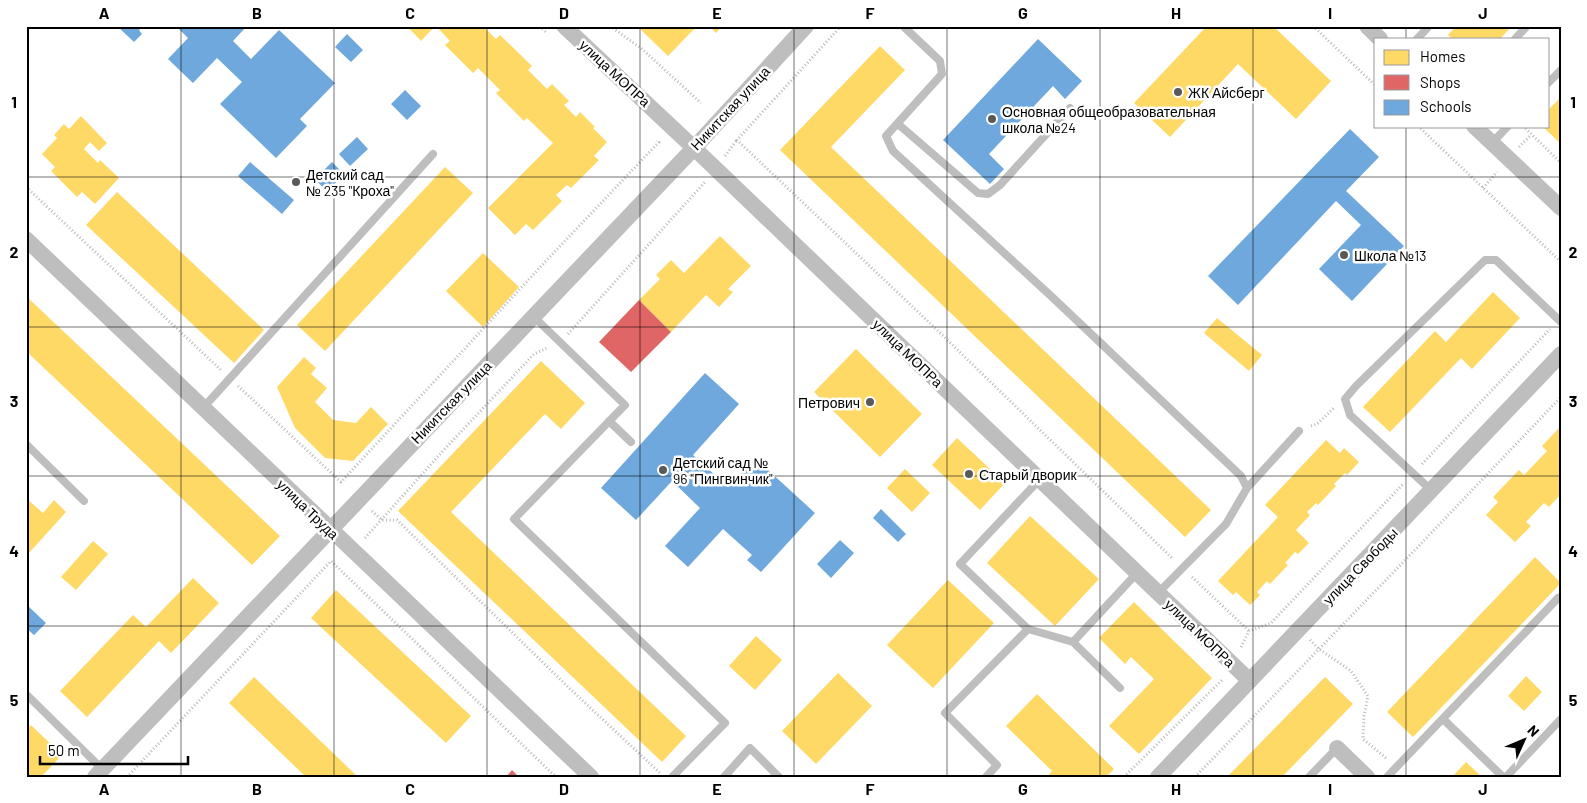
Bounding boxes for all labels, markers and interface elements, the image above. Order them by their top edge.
text: A [99,3,110,22]
text: B [252,3,262,22]
text: C [405,3,415,22]
text: D [559,3,569,22]
text: E [712,3,722,22]
text: F [866,3,875,22]
text: G [1018,3,1028,22]
text: H [1171,3,1181,22]
text: I [1328,3,1332,22]
text: J [1478,3,1488,22]
street label: улица МОПРа [576,36,654,110]
legend [1374,38,1550,128]
text: Homes [1420,47,1465,65]
street label: Никитская улица [687,62,773,153]
text: Shops [1420,73,1460,91]
place label: ЖК Айсберг [1188,84,1265,101]
marker: ЖК Айсберг [1172,86,1184,98]
text: 1 [11,92,17,111]
text: 1 [1570,92,1576,111]
text: Schools [1420,97,1472,115]
place label: Основная общеобразовательная школа №24 [1002,103,1216,136]
marker: Основная общеобразовательная школа №24 [986,113,998,125]
place label: Детский сад № 235 "Кроха" [306,166,394,199]
marker: Детский сад № 235 "Кроха" [290,176,302,188]
text: 2 [10,242,19,261]
text: 2 [1569,242,1578,261]
place label: Школа №13 [1354,247,1426,264]
marker: Школа №13 [1338,249,1350,261]
street label: улица МОПРа [870,315,947,391]
street label: Никитская улица [407,357,495,447]
text: 3 [10,391,18,410]
text: 3 [1569,391,1577,410]
place label: Петрович [798,394,860,411]
marker: Петрович [864,396,876,408]
place label: Детский сад № 96 "Пингвинчик" [673,454,773,487]
marker: Детский сад № 96 "Пингвинчик" [657,464,669,476]
place label: Старый дворик [979,466,1077,483]
marker: Старый дворик [963,468,975,480]
street label: улица Труда [274,475,343,543]
street label: улица Свободы [1319,524,1401,608]
text: 4 [9,541,19,560]
text: 4 [1568,541,1578,560]
street label: улица МОПРа [1162,595,1239,671]
text: 5 [10,690,19,709]
text: 5 [1569,690,1578,709]
north arrow [1500,716,1550,766]
text: N [1524,721,1543,740]
scale bar [40,733,188,765]
text: 50 m [48,741,80,759]
text: A [99,779,110,798]
text: B [252,779,262,798]
text: C [405,779,415,798]
text: D [559,779,569,798]
text: E [712,779,722,798]
text: F [866,779,875,798]
text: G [1018,779,1028,798]
text: H [1171,779,1181,798]
text: I [1328,779,1332,798]
text: J [1478,779,1488,798]

